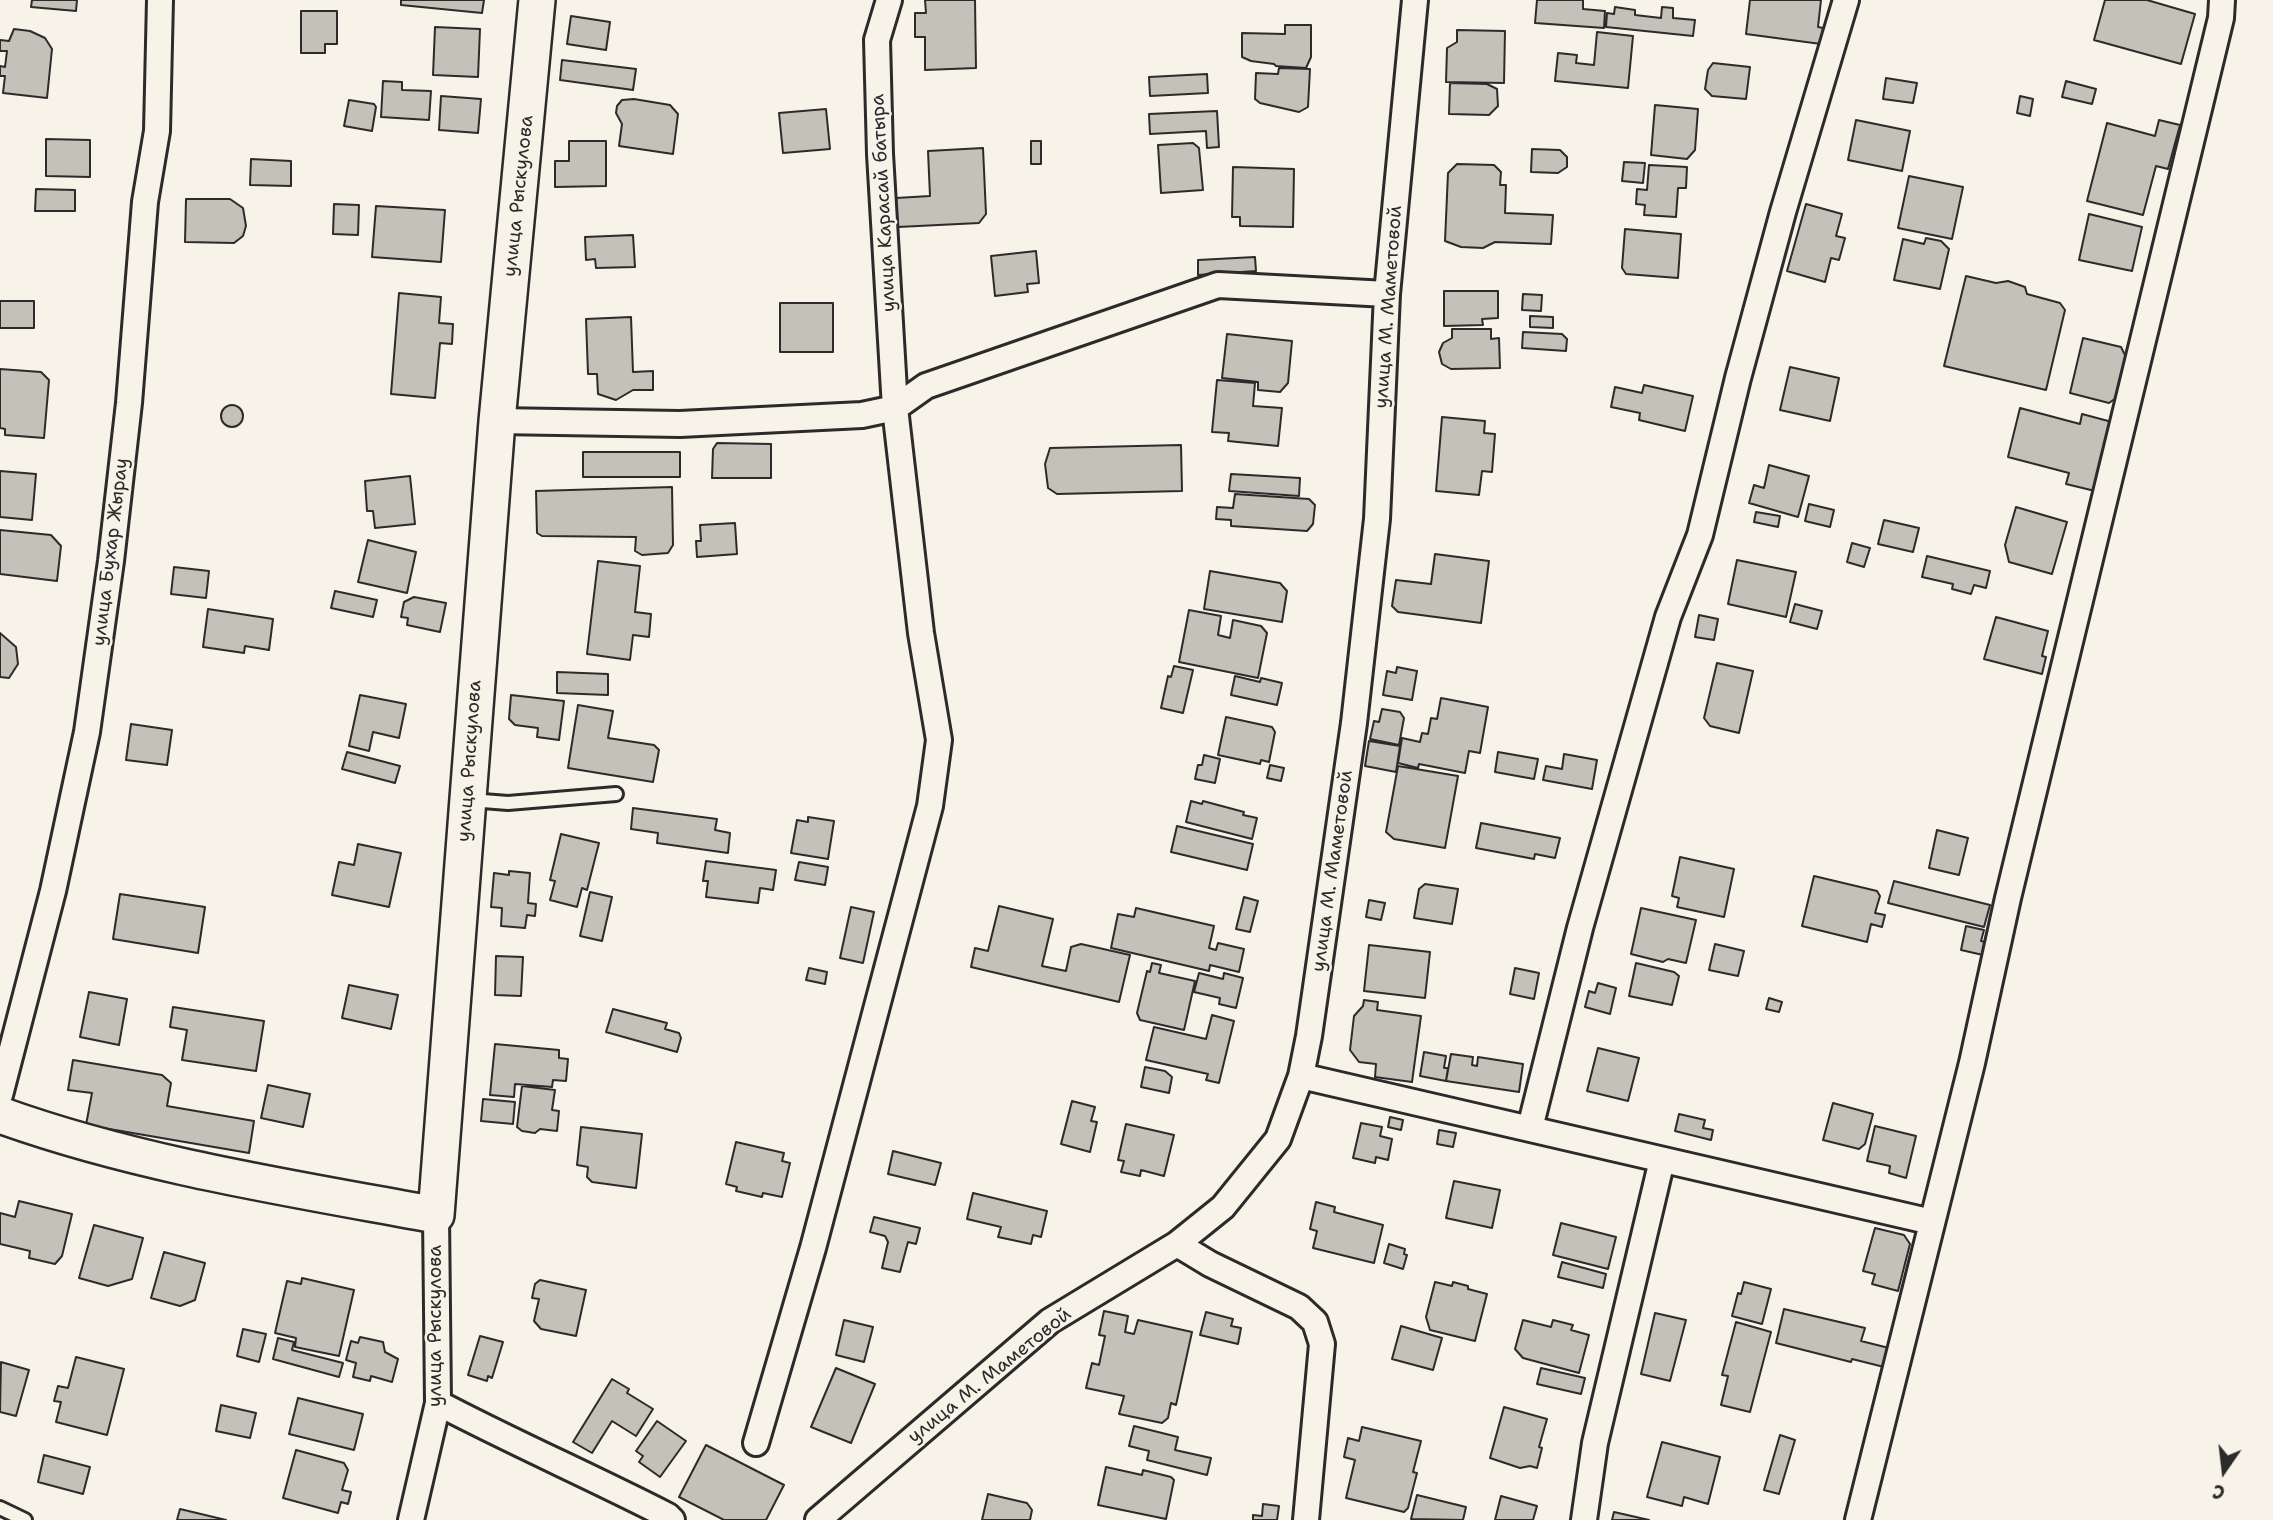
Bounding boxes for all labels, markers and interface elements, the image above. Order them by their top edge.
street label: улица Карасай батыра [867,93,901,313]
street label: улица Рыскулова [499,114,539,278]
street label: улица М. Маметовой [1371,205,1407,409]
street label: улица Бухар Жырау [88,457,134,647]
street label: улица Рыскулова [453,679,487,843]
street label: улица М. Маметовой [1308,769,1358,973]
street label: улица Рыскулова [425,1245,447,1407]
street label: улица М. Маметовой [904,1303,1076,1449]
north arrow [2189,1436,2259,1506]
text: С [2210,1478,2227,1505]

